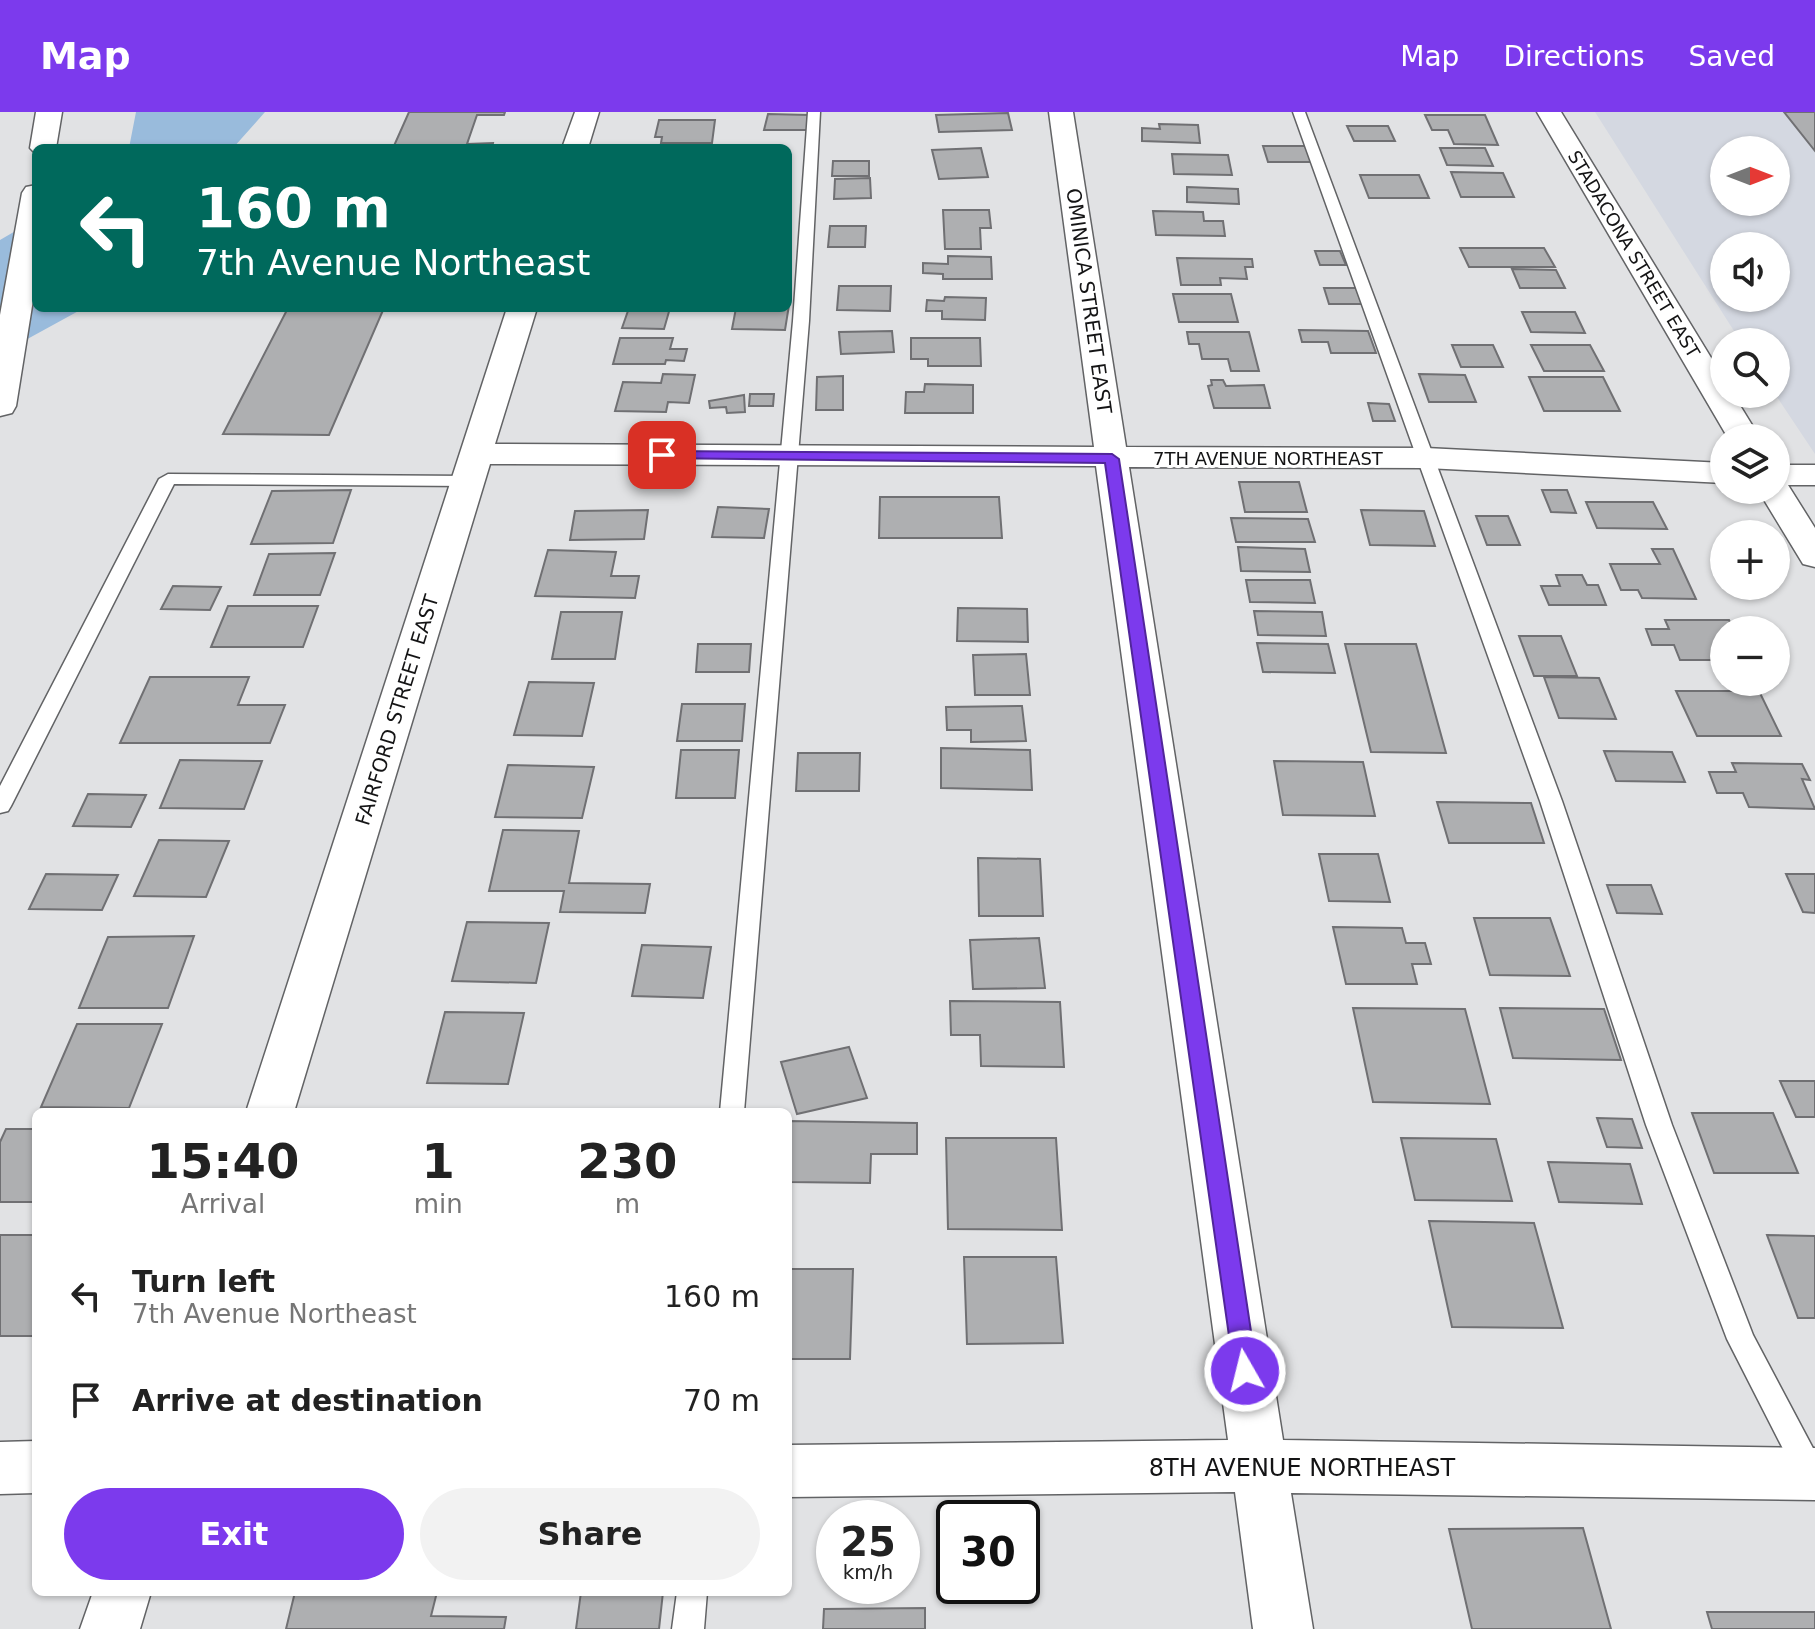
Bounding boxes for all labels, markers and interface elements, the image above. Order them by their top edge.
text: Map [40,34,131,78]
text: Map [1400,40,1459,73]
text: Directions [1503,40,1644,73]
text: Saved [1688,40,1775,73]
north arrow [1710,136,1790,216]
map controls [1710,136,1790,696]
street label: STADACONA STREET EAST [1564,147,1705,362]
text: 160 m [196,175,391,240]
icon: left [64,176,168,280]
street label: OMINICA STREET EAST [1061,187,1117,416]
button: sound [1710,232,1790,312]
text: 7th Avenue Northeast [196,242,590,283]
button: search [1710,328,1790,408]
pin [628,421,696,489]
button: layers [1710,424,1790,504]
icon: arrive [640,433,684,477]
street label: 7TH AVENUE NORTHEAST [1153,448,1384,469]
button: + [1710,520,1790,600]
street label: FAIRFORD STREET EAST [350,591,444,828]
button: − [1710,616,1790,696]
text: 15:40 [146,1133,299,1189]
text: 1 [422,1133,455,1189]
text: 230 [577,1133,677,1189]
text: Arrival [181,1189,265,1219]
text: min [414,1189,463,1219]
text: m [615,1189,640,1219]
text: Turn left [132,1264,275,1299]
icon: left [64,1274,108,1318]
text: 160 m [664,1279,760,1314]
text: 7th Avenue Northeast [132,1299,417,1329]
position arrow [1203,1329,1287,1413]
icon: arrive [64,1378,108,1422]
text: Arrive at destination [132,1383,483,1418]
text: 70 m [683,1383,760,1418]
street label: 8TH AVENUE NORTHEAST [1149,1454,1456,1482]
button: Exit [64,1488,404,1580]
button: Share [420,1488,760,1580]
speed limit sign: 30 [936,1500,1040,1604]
text: 25 [840,1519,896,1565]
text: km/h [843,1560,893,1584]

